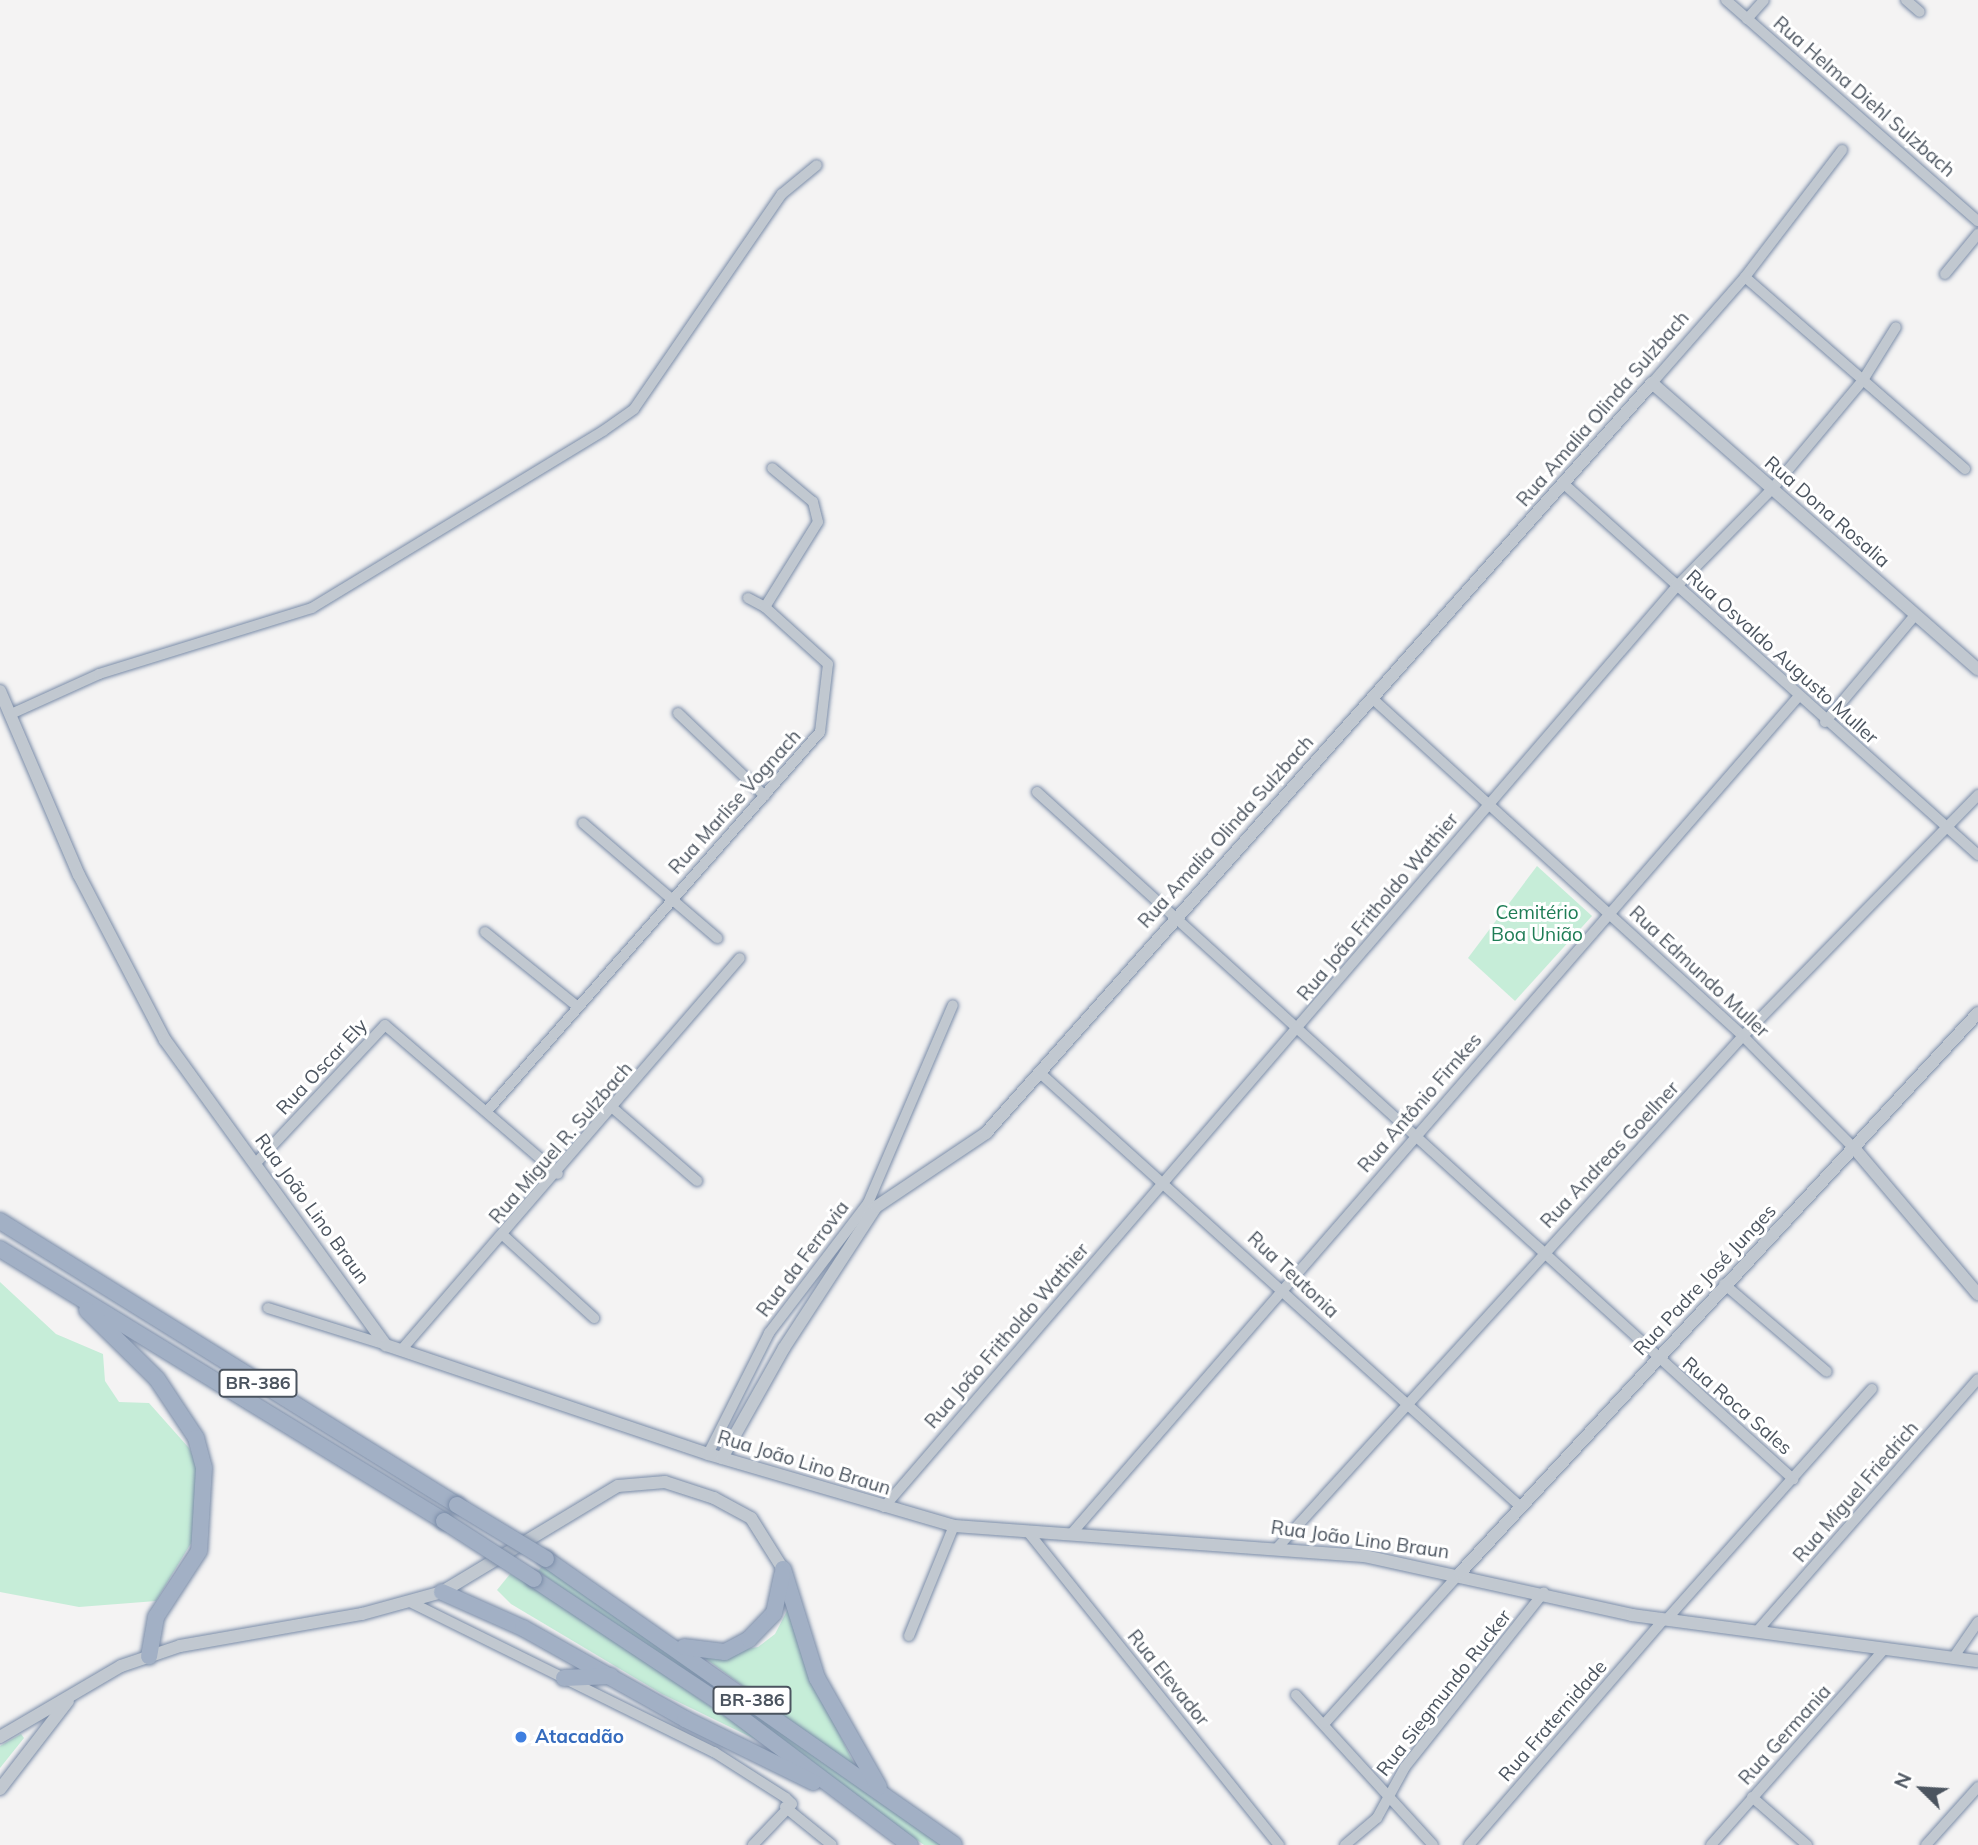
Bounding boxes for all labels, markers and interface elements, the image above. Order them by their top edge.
street label: Rua Helma Diehl Sulzbach [1769,12,1959,182]
street label: Rua Amalia Olinda Sulzbach [1512,307,1694,511]
street label: Rua Dona Rosalia [1760,452,1894,572]
street label: Rua Osvaldo Augusto Muller [1681,565,1883,749]
street label: Rua Marlise Vognach [664,725,806,879]
street label: Rua Amalia Olinda Sulzbach [1134,731,1318,933]
street label: Rua João Fritholdo Wathier [1293,809,1463,1005]
street label: Rua Edmundo Muller [1624,901,1774,1043]
park label: Cemitério Boa União [1491,902,1583,946]
street label: Rua Oscar Ely [272,1014,372,1120]
street label: Rua Antônio Firnkes [1353,1029,1487,1177]
street label: Rua Miguel R. Sulzbach [485,1058,637,1228]
street label: Rua Andreas Goellner [1536,1077,1684,1233]
street label: Rua João Lino Braun [250,1130,374,1288]
street label: Rua da Ferrovia [752,1197,854,1321]
street label: Rua Padre José Junges [1629,1200,1781,1360]
street label: Rua Teutonia [1243,1227,1343,1323]
street label: Rua João Fritholdo Wathier [920,1239,1094,1433]
street label: Rua Roca Sales [1678,1352,1796,1460]
road number: BR-386 [218,1368,298,1398]
street label: Rua Miguel Friedrich [1789,1417,1923,1567]
street label: Rua João Lino Braun [715,1426,893,1500]
street label: Rua João Lino Braun [1269,1516,1451,1564]
street label: Rua Siegmundo Rucker [1372,1605,1516,1781]
street label: Rua Elevador [1122,1625,1214,1731]
street label: Rua Fraternidade [1494,1656,1612,1786]
street label: Rua Germania [1734,1680,1836,1790]
road number: BR-386 [712,1686,792,1714]
place label: Atacadão [535,1726,624,1748]
marker: Atacadão [513,1729,529,1745]
north arrow [1887,1754,1957,1824]
text: N [1889,1769,1917,1792]

